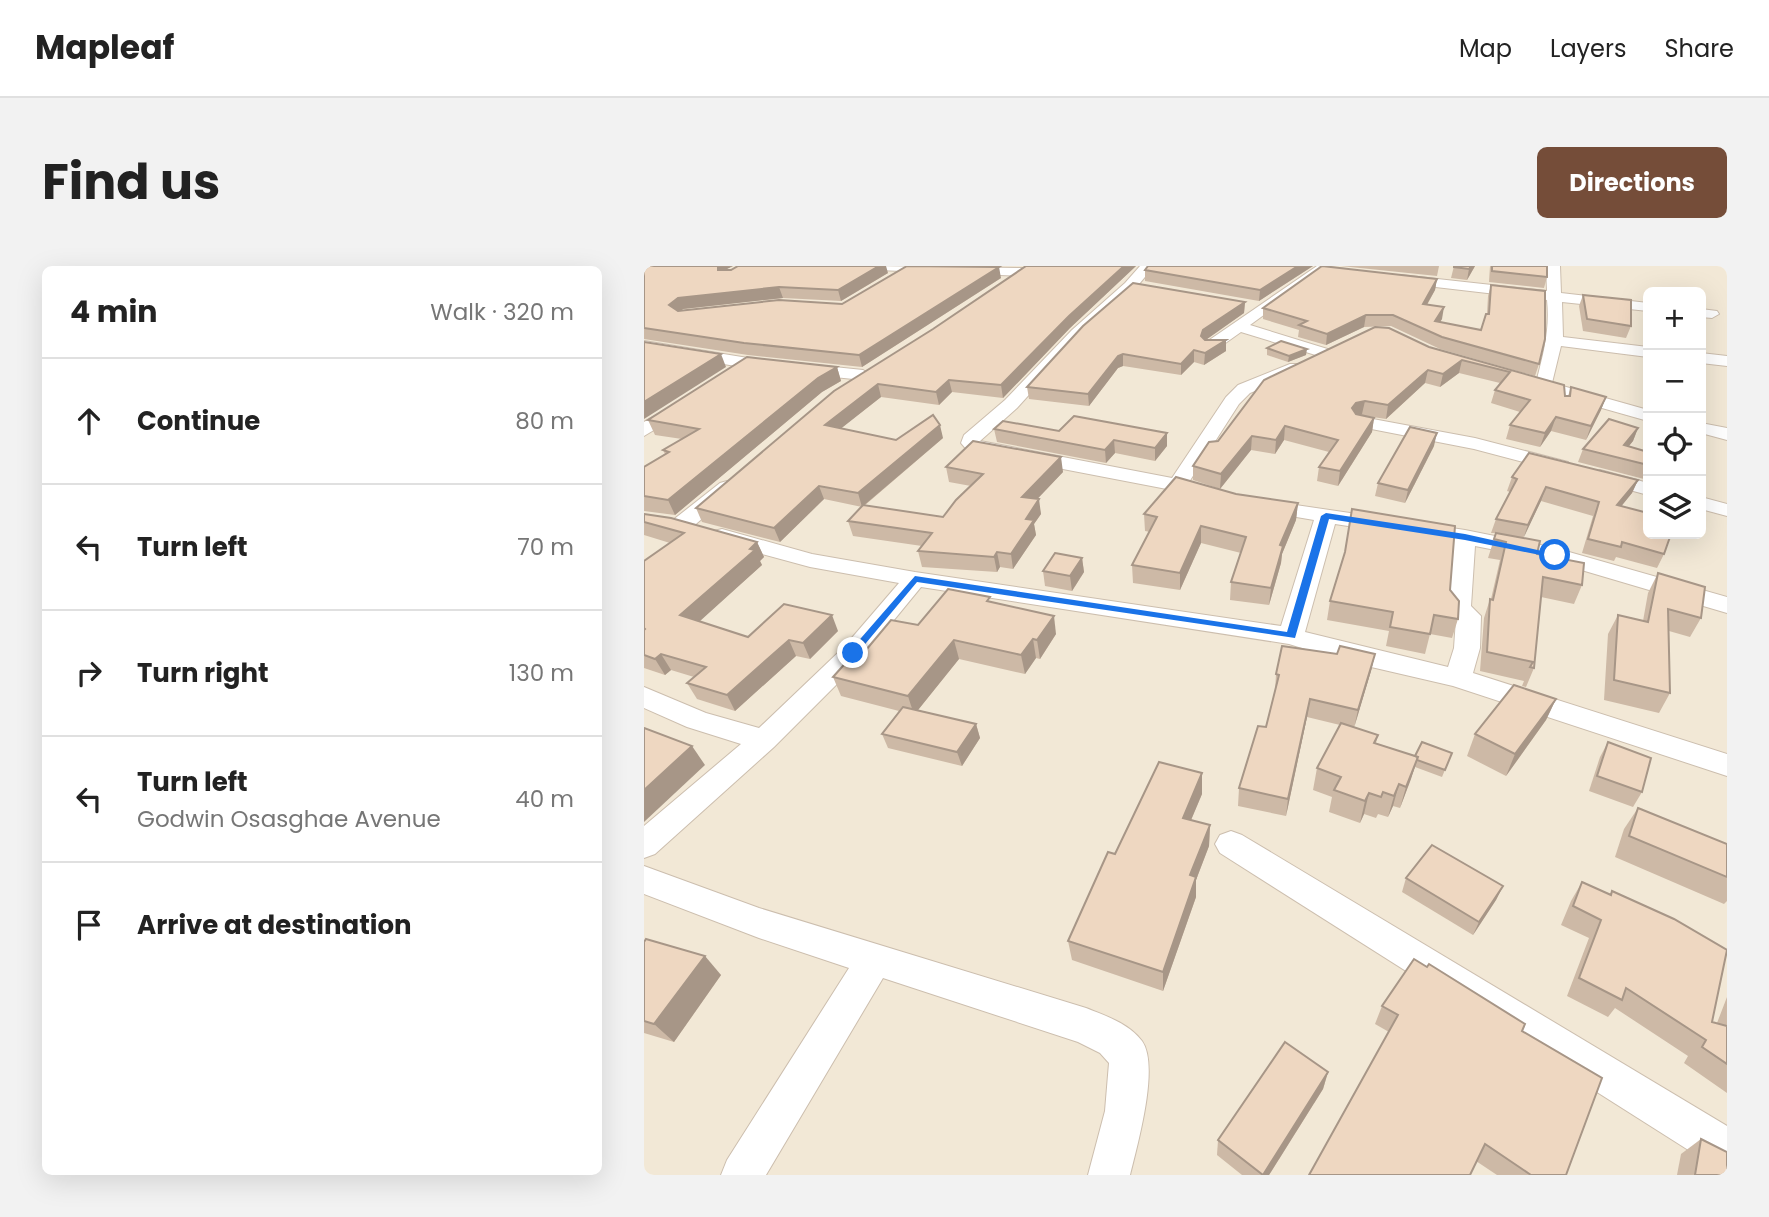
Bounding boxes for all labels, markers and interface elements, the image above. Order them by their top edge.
text: Mapleaf [35,24,174,71]
text: Map [1459,32,1512,65]
text: Layers [1550,32,1626,65]
text: Share [1664,32,1734,65]
button: Directions [1537,147,1727,218]
text: Find us [42,148,220,216]
map controls [1643,287,1706,539]
button: + [1643,287,1706,350]
text: 4 min [70,290,158,333]
text: Walk · 320 m [430,296,574,328]
button: − [1643,350,1706,413]
icon: ahead [70,402,108,440]
text: Continue [137,403,260,439]
text: 80 m [515,405,574,437]
button: locate [1643,413,1706,476]
button: layers [1643,476,1706,539]
icon: left [70,528,108,566]
text: Turn left [137,529,248,565]
text: 70 m [517,531,574,563]
route start [1539,539,1570,570]
route end [837,637,868,668]
icon: right [70,654,108,692]
text: Turn right [137,655,269,691]
text: 130 m [509,657,574,689]
text: Turn left [137,764,248,800]
icon: left [70,780,108,818]
text: 40 m [515,783,574,815]
text: Godwin Osasghae Avenue [137,803,441,835]
icon: arrive [70,906,108,944]
text: Arrive at destination [137,907,412,943]

